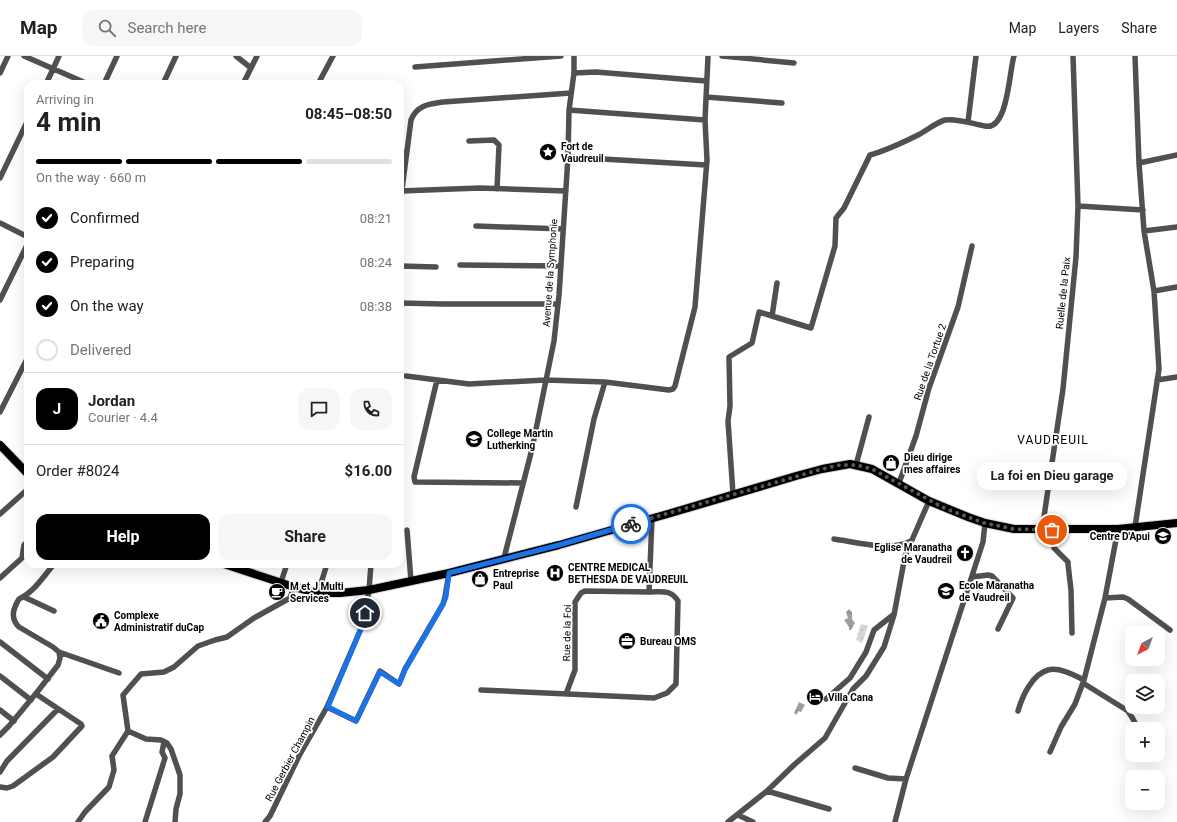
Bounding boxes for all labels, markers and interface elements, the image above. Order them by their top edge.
search box [82,10,362,46]
text: Map [20,16,58,39]
icon: search [96,17,118,39]
text: Search here [128,19,206,37]
text: Map [1009,20,1036,36]
text: Layers [1058,20,1099,36]
text: Share [1121,20,1157,36]
text: Arriving in [36,92,94,107]
text: 08:45–08:50 [305,105,392,123]
text: 4 min [36,107,101,137]
place label: Fort de Vaudreuil [561,141,604,164]
place icon: Fort de Vaudreuil [538,142,558,162]
text: On the way · 660 m [36,170,146,185]
icon: check [36,207,58,229]
text: Confirmed [70,209,140,227]
text: 08:21 [360,211,392,226]
street label: Avenue de la Symphonie [541,219,559,327]
icon: check [36,251,58,273]
text: Preparing [70,253,134,271]
text: 08:24 [360,255,392,270]
street label: Ruelle de la Paix [1054,256,1072,330]
icon: check [36,295,58,317]
text: On the way [70,297,144,315]
text: 08:38 [360,299,392,314]
street label: Rue de la Tortue 2 [912,322,948,402]
text: Delivered [70,341,132,359]
button: chat [298,388,340,430]
button: phone [350,388,392,430]
text: Jordan [88,392,135,410]
text: J [53,400,61,418]
text: Courier · 4.4 [88,410,158,425]
place label: College Martin Lutherking [487,428,554,451]
school or university icon: College Martin Lutherking [464,429,484,449]
district label: VAUDREUIL [1017,433,1089,447]
place label: Dieu dirige mes affaires [904,452,960,475]
shop icon: Dieu dirige mes affaires [881,453,901,473]
text: Order #8024 [36,462,119,480]
text: $16.00 [345,462,392,480]
callout: La foi en Dieu garage [977,462,1127,490]
text: La foi en Dieu garage [990,468,1114,483]
courier [611,504,651,544]
icon: bike [620,513,642,535]
pin [1035,513,1069,547]
button: Help [36,514,210,560]
button: Share [218,514,392,560]
icon: bag [1041,519,1063,541]
school or university icon: Centre D'Apui [1153,526,1173,546]
place label: Centre D'Apui [1090,531,1150,542]
place label: Eglise Maranatha de Vaudreil [874,542,953,565]
church icon: Eglise Maranatha de Vaudreil [955,543,975,563]
place label: CENTRE MEDICAL BETHESDA DE VAUDREUIL [568,562,689,585]
hospital icon: CENTRE MEDICAL BETHESDA DE VAUDREUIL [545,563,565,583]
place label: Entreprise Paul [493,568,540,591]
shop icon: Entreprise Paul [470,569,490,589]
place label: Ecole Maranatha de Vaudreil [959,580,1035,603]
place label: M et J Multi Services [290,581,344,604]
school or university icon: Ecole Maranatha de Vaudreil [936,581,956,601]
cafe icon: M et J Multi Services [267,582,287,602]
pin [348,596,382,630]
icon: home [354,602,376,624]
street label: Rue de la Foi [561,605,573,661]
place label: Complexe Administratif duCap [114,610,205,633]
public building icon: Complexe Administratif duCap [91,611,111,631]
north arrow [1125,626,1165,666]
map controls [1125,626,1165,810]
office icon: Bureau OMS [617,631,637,651]
place label: Bureau OMS [640,636,696,647]
button: layers [1125,674,1165,714]
hotel icon: Villa Cana [805,687,825,707]
place label: Villa Cana [828,692,874,703]
street label: Rue Gerbier Champin [263,715,317,803]
button: + [1125,722,1165,762]
button: − [1125,770,1165,810]

